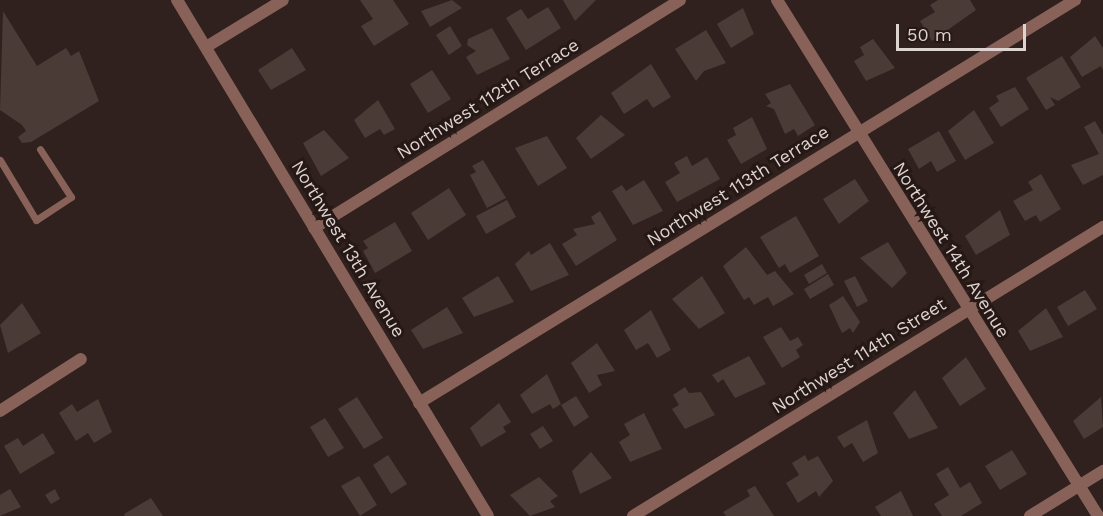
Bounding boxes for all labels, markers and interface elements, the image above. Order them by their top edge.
scale bar [899,12,1030,50]
text: 50 m [907,24,952,45]
street label: Northwest 112th Terrace [393,34,583,164]
street label: Northwest 113th Terrace [643,121,833,251]
street label: Northwest 13th Avenue [286,156,410,342]
street label: Northwest 14th Avenue [888,158,1014,342]
street label: Northwest 114th Street [768,293,950,419]

